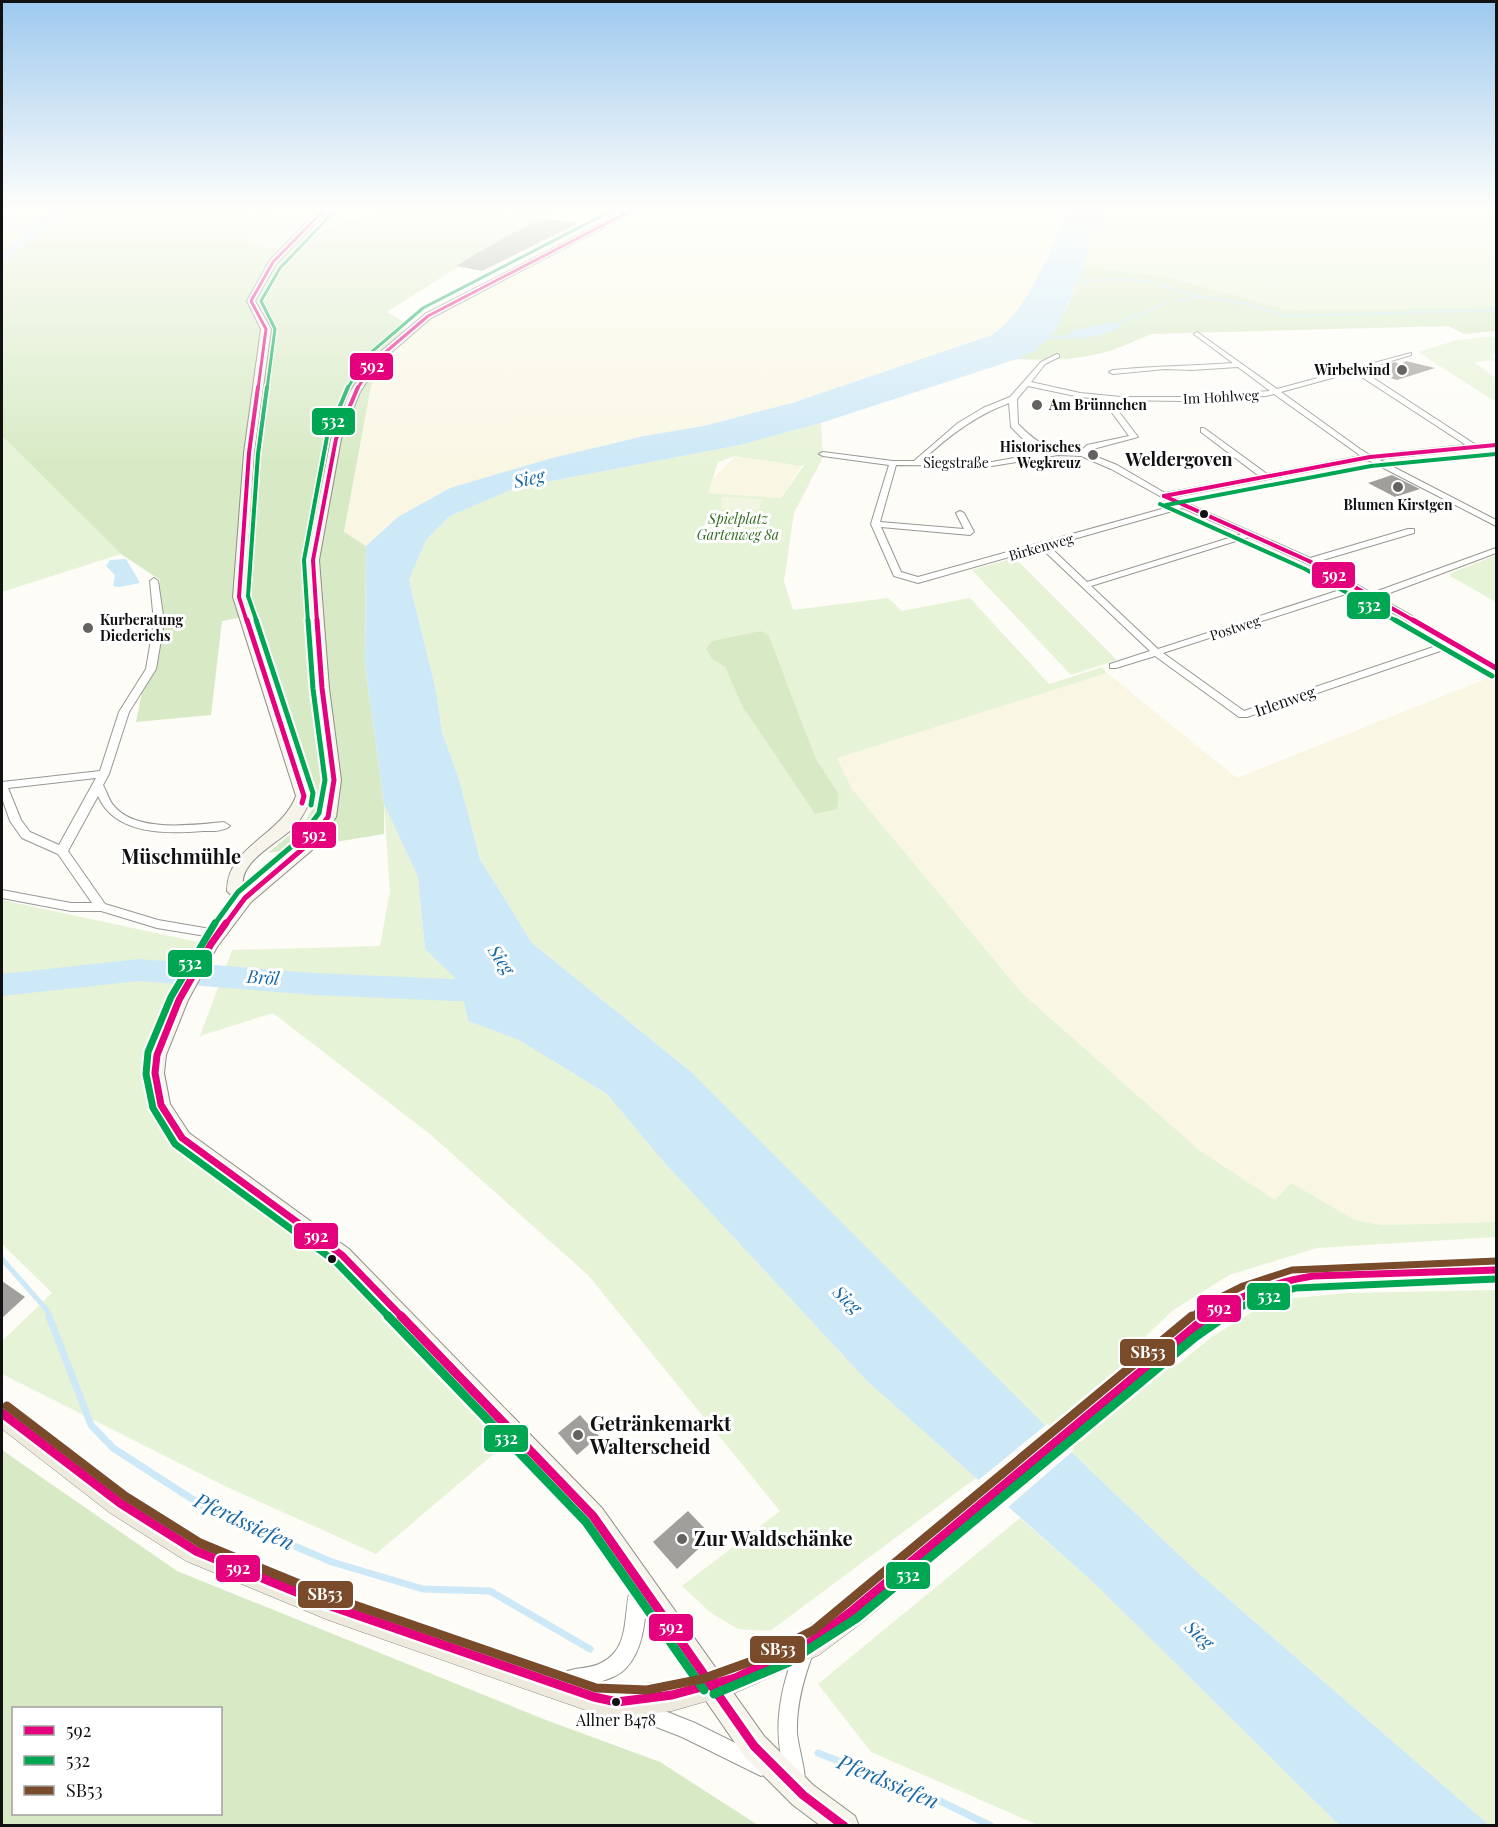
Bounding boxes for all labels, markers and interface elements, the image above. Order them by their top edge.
line badge: 592 [349,352,394,381]
text: 592 [360,355,384,376]
place label: Wirbelwind [1313,360,1391,379]
marker: Wirbelwind [1395,363,1409,377]
street label: Im Hohlweg [1183,385,1260,408]
place label: Am Brünnchen [1048,395,1147,414]
marker: Am Brünnchen [1030,398,1044,412]
line badge: 532 [311,407,356,436]
text: 532 [321,410,345,431]
place label: Historisches Wegkreuz [1000,437,1081,472]
district label: Weldergoven [1124,447,1233,471]
marker: Historisches Wegkreuz [1086,448,1100,462]
street label: Siegstraße [923,453,989,472]
water label: Sieg [510,462,549,493]
marker: Blumen Kirstgen [1391,480,1405,494]
place label: Blumen Kirstgen [1344,495,1453,514]
unlabelled marker [1198,508,1210,520]
park label: Spielplatz Gartenweg 8a [697,509,779,544]
street label: Birkenweg [1006,528,1076,565]
line badge: 592 [1311,561,1356,589]
text: 592 [1322,564,1346,585]
line badge: 532 [1346,591,1391,620]
text: 532 [1357,594,1381,615]
place label: Kurberatung Diederichs [100,610,183,645]
street label: Postweg [1207,610,1263,645]
marker: Kurberatung Diederichs [81,621,95,635]
street label: Irlenweg [1252,680,1318,721]
line badge: 592 [291,821,337,849]
text: 592 [302,824,326,845]
district label: Müschmühle [121,842,241,869]
water label: Sieg [483,939,522,981]
line badge: 532 [167,949,213,978]
text: 532 [178,952,202,973]
water label: Bröl [245,964,281,990]
line badge: 592 [293,1222,339,1250]
text: 592 [304,1225,328,1246]
unlabelled marker [326,1253,338,1265]
water label: Sieg [827,1279,869,1320]
line badge: 532 [1246,1282,1291,1311]
text: 532 [1257,1285,1281,1306]
line badge: 592 [1196,1294,1242,1323]
text: 592 [1207,1297,1231,1318]
line badge: SB53 [1119,1338,1176,1367]
text: SB53 [1130,1341,1166,1362]
place label: Getränkemarkt Walterscheid [589,1409,732,1459]
line badge: 532 [483,1424,529,1453]
text: 532 [494,1427,518,1448]
marker: Getränkemarkt Walterscheid [571,1428,585,1442]
water label: Pferdssiefen [189,1484,299,1556]
place label: Zur Waldschänke [694,1524,852,1551]
marker: Zur Waldschänke [675,1532,689,1546]
line badge: 592 [215,1554,261,1583]
text: 592 [226,1557,250,1578]
line badge: 532 [885,1561,931,1590]
text: 532 [896,1564,920,1585]
line badge: SB53 [297,1580,354,1609]
text: SB53 [307,1583,343,1604]
line badge: 592 [648,1613,694,1642]
water label: Sieg [1179,1614,1221,1655]
text: 592 [659,1616,683,1637]
line badge: SB53 [749,1635,806,1664]
text: SB53 [760,1638,796,1659]
marker: Allner B478 [610,1696,622,1708]
legend [12,1707,222,1815]
place label: Allner B478 [575,1709,656,1730]
text: 592 [66,1718,91,1742]
water label: Pferdssiefen [833,1746,944,1814]
text: 532 [66,1748,90,1772]
text: SB53 [66,1778,103,1802]

